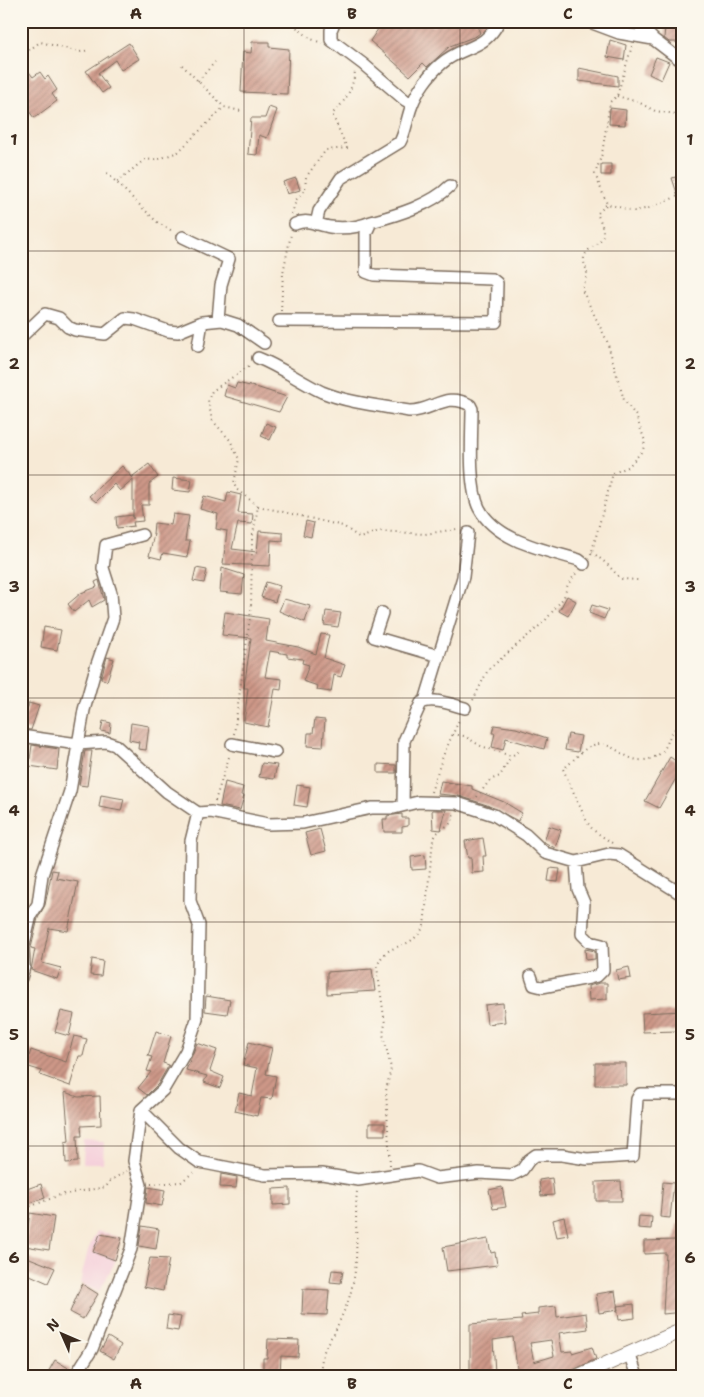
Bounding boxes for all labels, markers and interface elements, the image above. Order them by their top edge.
text: A [130,3,142,24]
text: B [347,3,357,24]
text: C [563,3,573,24]
text: 1 [10,129,18,150]
text: 1 [686,129,694,150]
text: 2 [8,353,20,374]
text: 2 [684,353,696,374]
text: 3 [8,576,20,597]
text: 3 [684,576,696,597]
text: 4 [8,800,20,821]
text: 4 [684,800,696,821]
text: 5 [9,1024,19,1045]
text: 5 [685,1024,695,1045]
text: 6 [8,1247,20,1268]
text: 6 [684,1247,696,1268]
north arrow [38,1310,88,1360]
text: N [43,1315,63,1335]
text: A [130,1373,142,1394]
text: B [347,1373,357,1394]
text: C [563,1373,573,1394]

